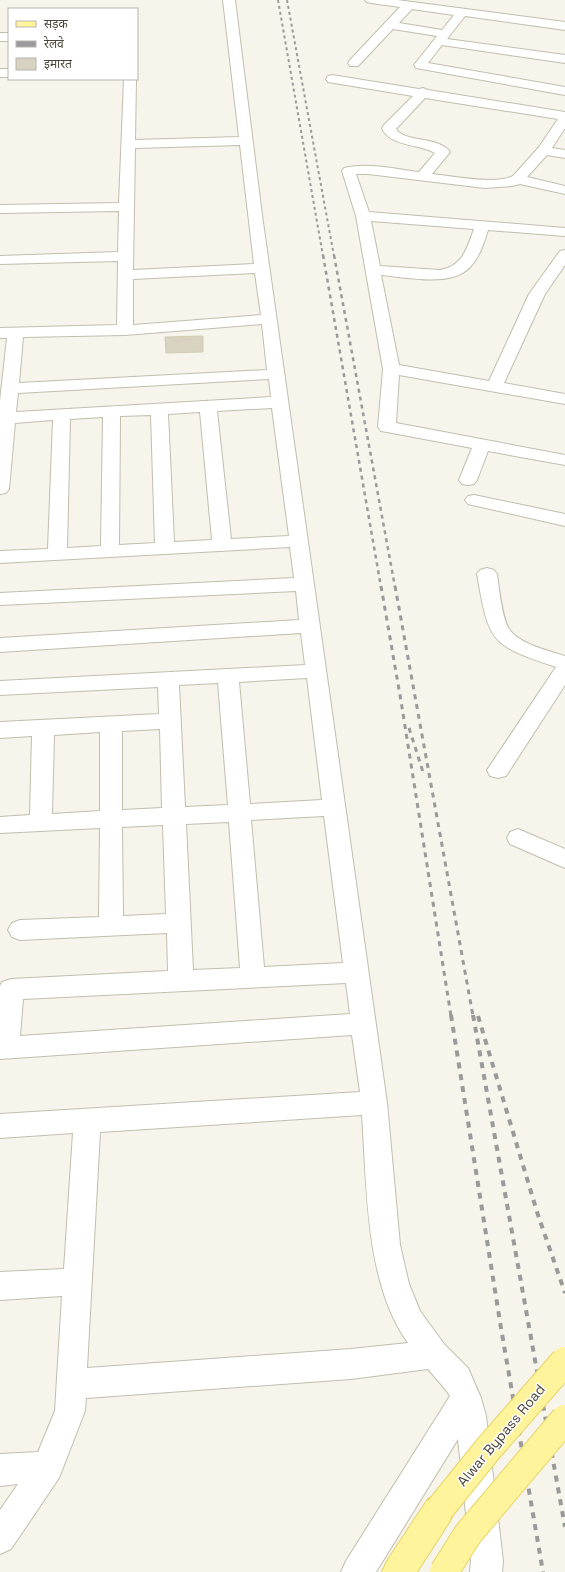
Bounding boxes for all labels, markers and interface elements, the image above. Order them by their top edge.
legend [8,8,138,80]
text: सड़क [44,16,69,32]
text: रेलवे [44,36,64,52]
text: इमारत [44,56,73,72]
street label: Alwar Bypass Road [453,1380,549,1490]

